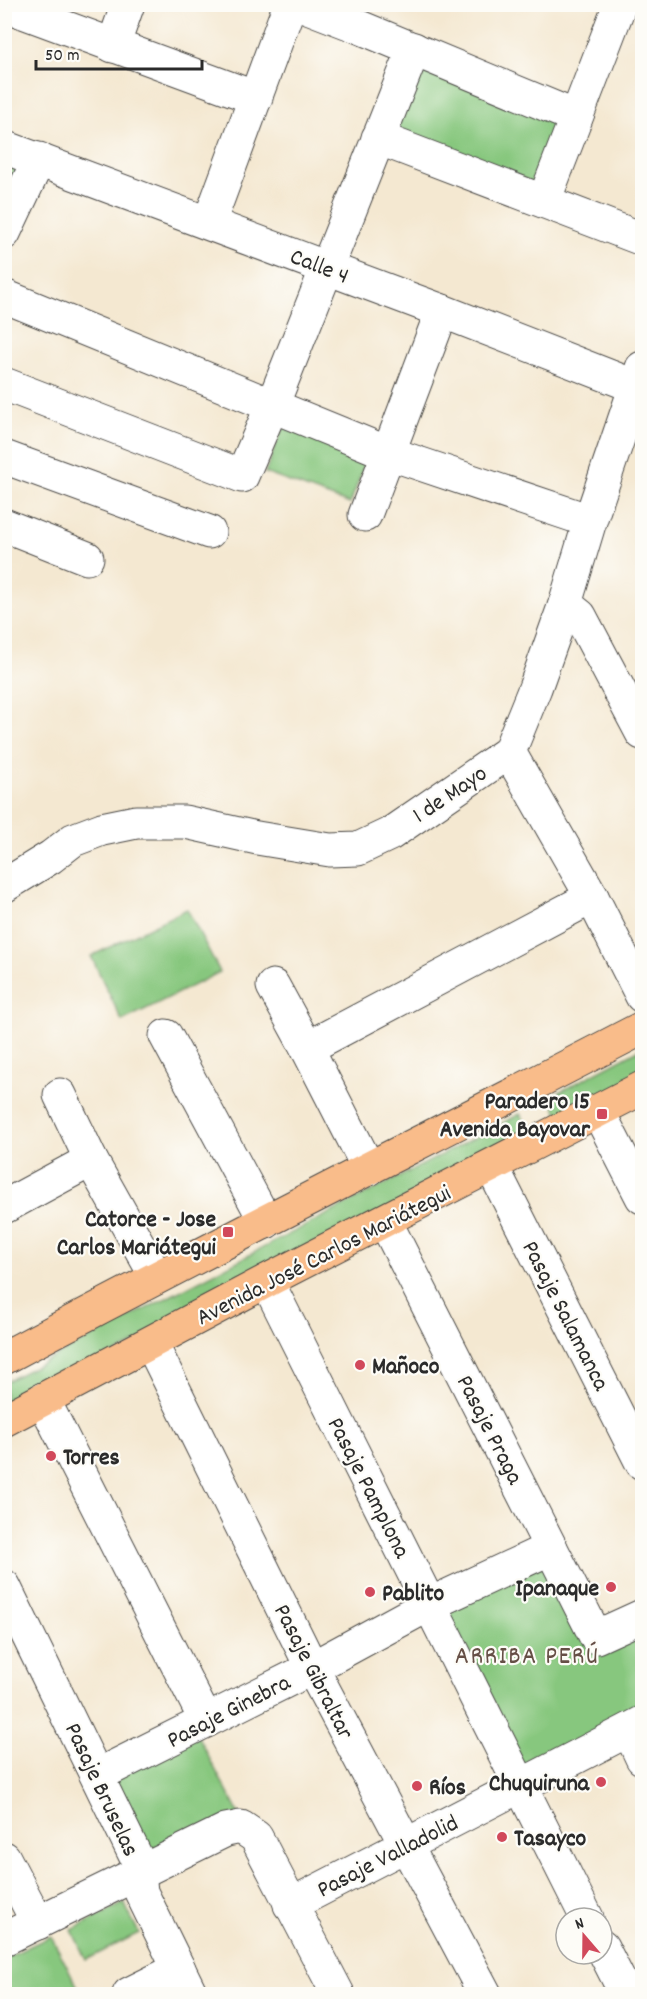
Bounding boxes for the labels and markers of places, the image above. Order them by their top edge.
place label: Paradero 15 Avenida Bayovar [440,1086,591,1148]
marker: Paradero 15 Avenida Bayovar [595,1107,609,1121]
place label: Catorce - Jose Carlos Mariátegui [57,1204,217,1266]
marker: Catorce - Jose Carlos Mariátegui [221,1225,235,1239]
place label: Mañoco [372,1351,440,1385]
marker: Mañoco [353,1358,367,1372]
place label: Torres [63,1442,120,1476]
marker: Torres [44,1449,58,1463]
place label: Ipanaque [515,1573,599,1607]
place label: Pablito [382,1578,445,1612]
marker: Ipanaque [604,1580,618,1594]
marker: Pablito [363,1585,377,1599]
place label: Chuquiruna [489,1768,590,1802]
place label: Ríos [429,1772,466,1806]
marker: Chuquiruna [594,1775,608,1789]
marker: Ríos [410,1779,424,1793]
place label: Tasayco [514,1823,587,1857]
marker: Tasayco [495,1830,509,1844]

